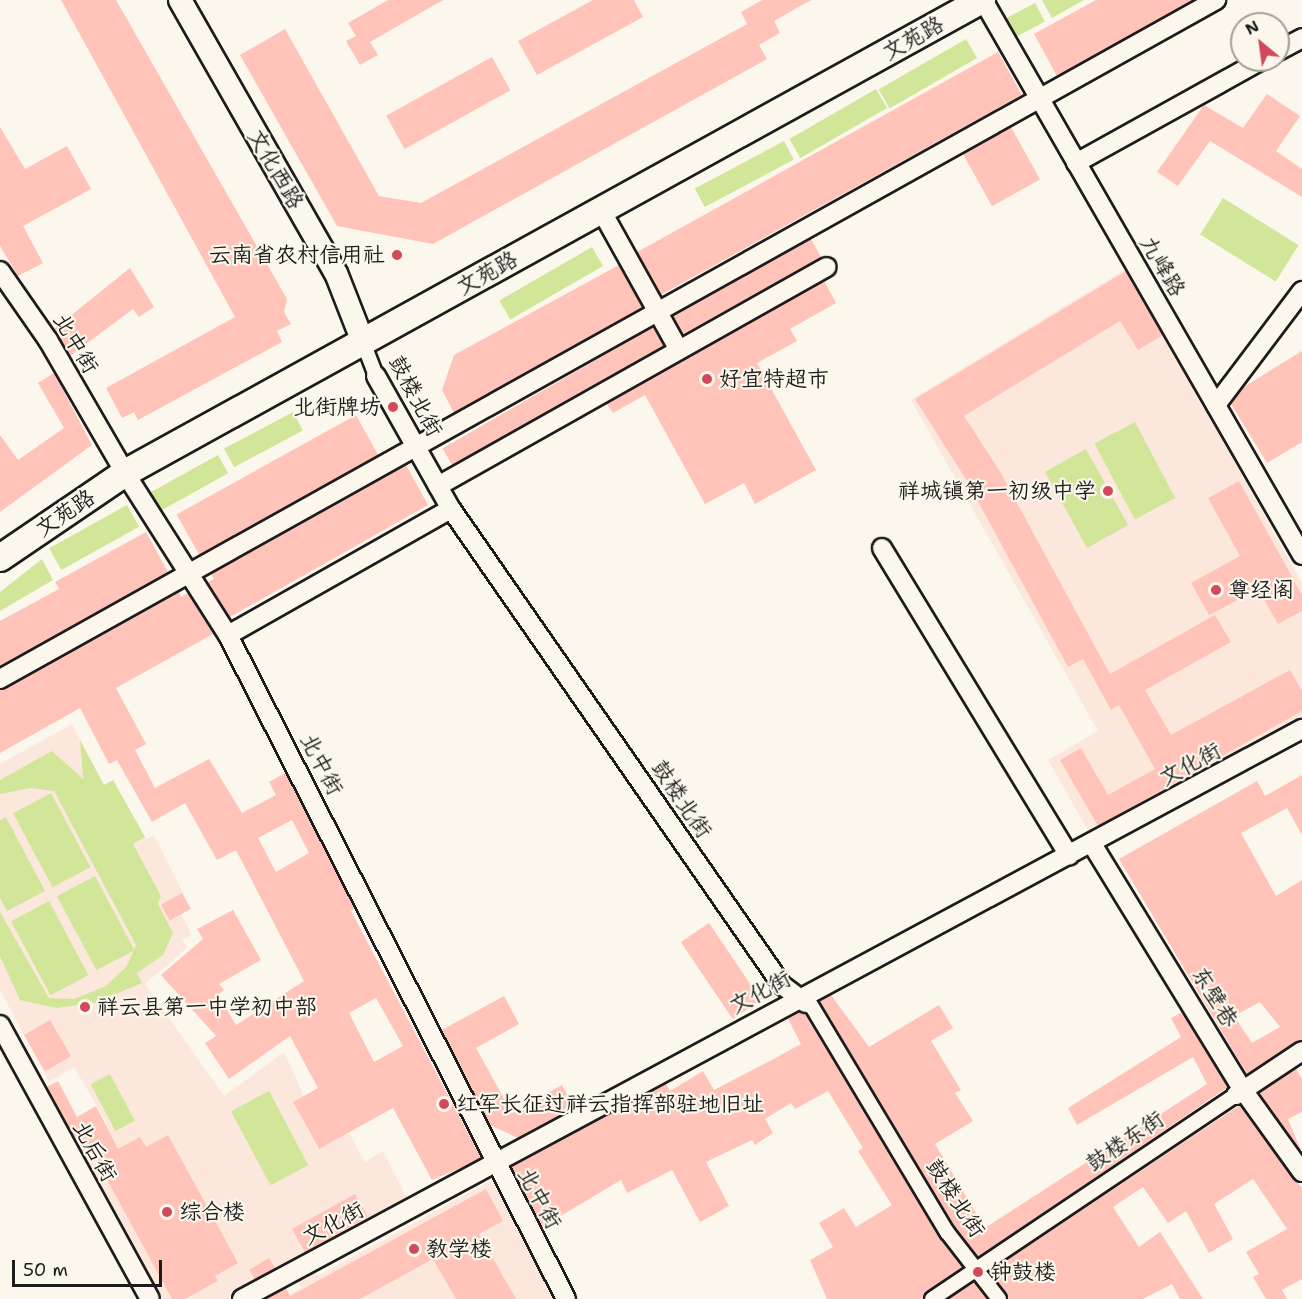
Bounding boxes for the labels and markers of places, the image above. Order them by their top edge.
place label: 云南省农村信用社 [209,242,385,268]
marker: 云南省农村信用社 [390,248,404,262]
place label: 好宜特超市 [719,366,829,392]
marker: 好宜特超市 [700,372,714,386]
place label: 北街牌坊 [293,394,381,420]
marker: 北街牌坊 [386,400,400,414]
place label: 祥城镇第一初级中学 [898,478,1096,504]
marker: 祥城镇第一初级中学 [1101,484,1115,498]
place label: 尊经阁 [1228,577,1294,603]
marker: 尊经阁 [1209,583,1223,597]
place label: 祥云县第一中学初中部 [97,994,317,1020]
marker: 祥云县第一中学初中部 [78,1000,92,1014]
place label: 红军长征过祥云指挥部驻地旧址 [456,1091,764,1117]
marker: 红军长征过祥云指挥部驻地旧址 [437,1097,451,1111]
place label: 综合楼 [179,1199,245,1225]
marker: 综合楼 [160,1205,174,1219]
place label: 教学楼 [426,1236,492,1262]
marker: 教学楼 [407,1242,421,1256]
place label: 钟鼓楼 [990,1259,1056,1285]
marker: 钟鼓楼 [971,1265,985,1279]

